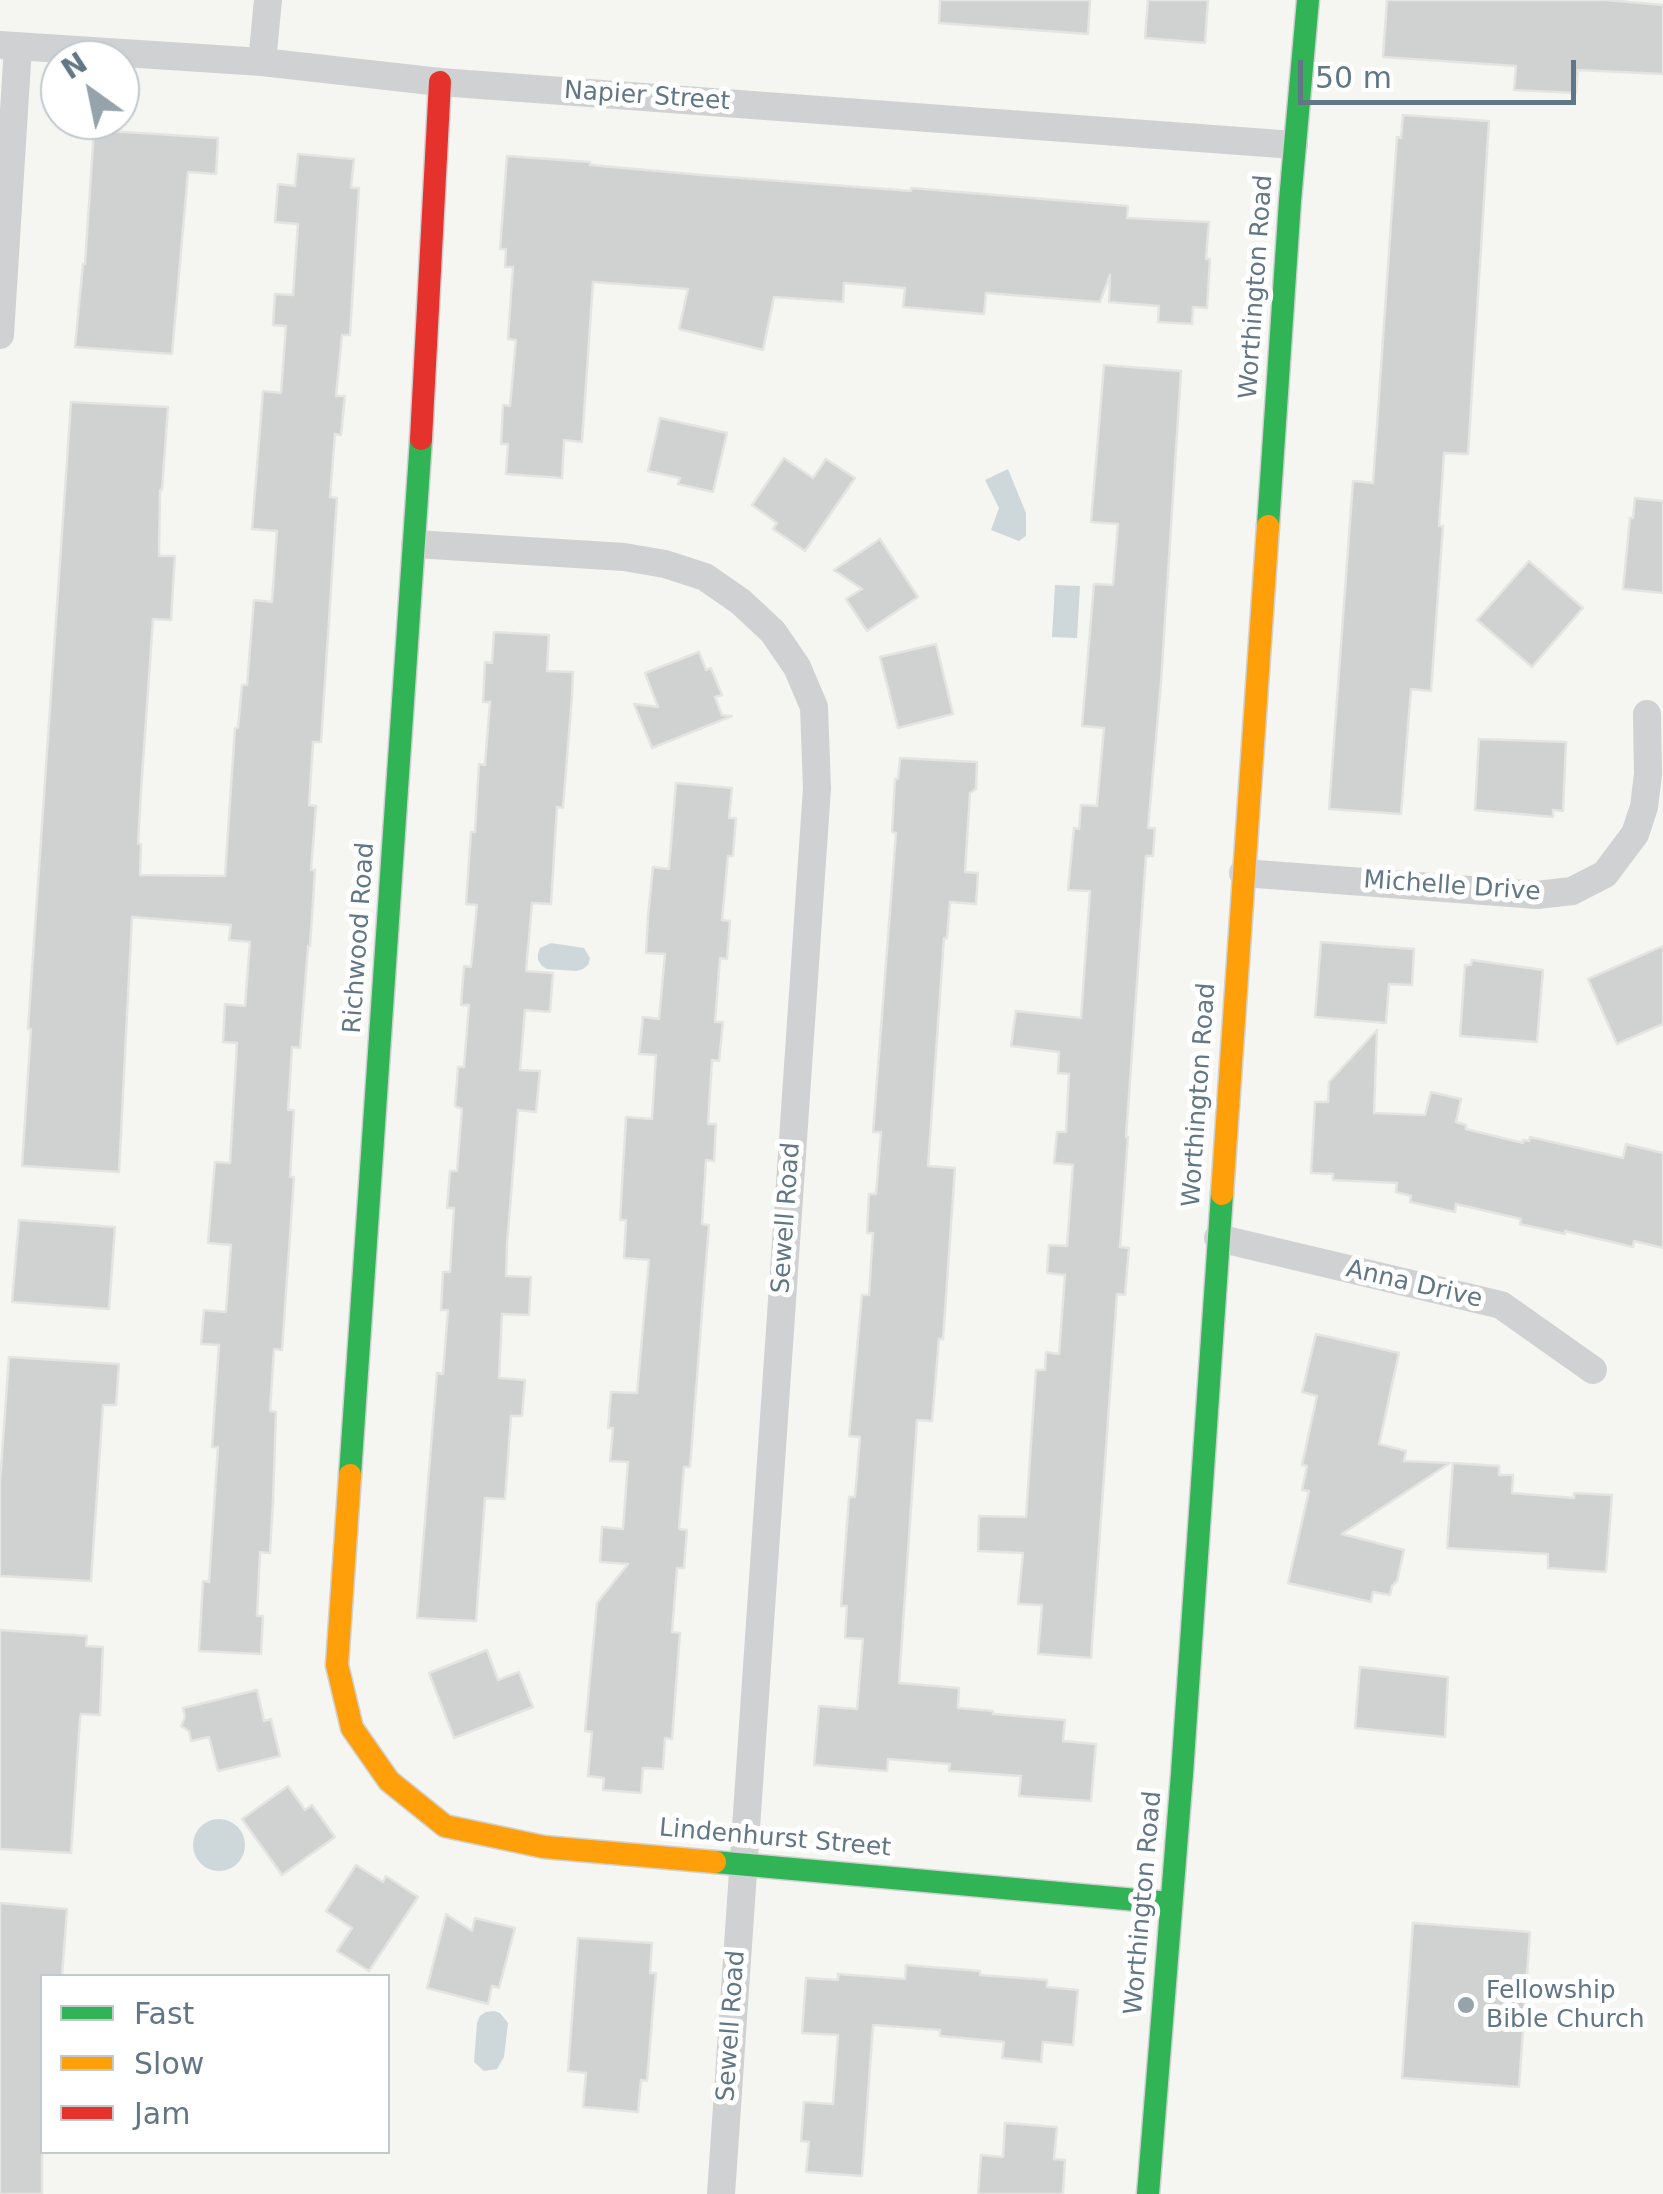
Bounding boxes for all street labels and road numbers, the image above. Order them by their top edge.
street label: Napier Street [563,76,731,118]
street label: Worthington Road [1234,174,1280,400]
street label: Richwood Road [338,841,382,1035]
street label: Michelle Drive [1362,866,1542,908]
street label: Worthington Road [1177,982,1223,1208]
street label: Sewell Road [767,1141,807,1295]
street label: Anna Drive [1343,1255,1485,1315]
street label: Worthington Road [1119,1790,1169,2016]
street label: Lindenhurst Street [658,1814,892,1864]
street label: Sewell Road [712,1949,752,2103]

